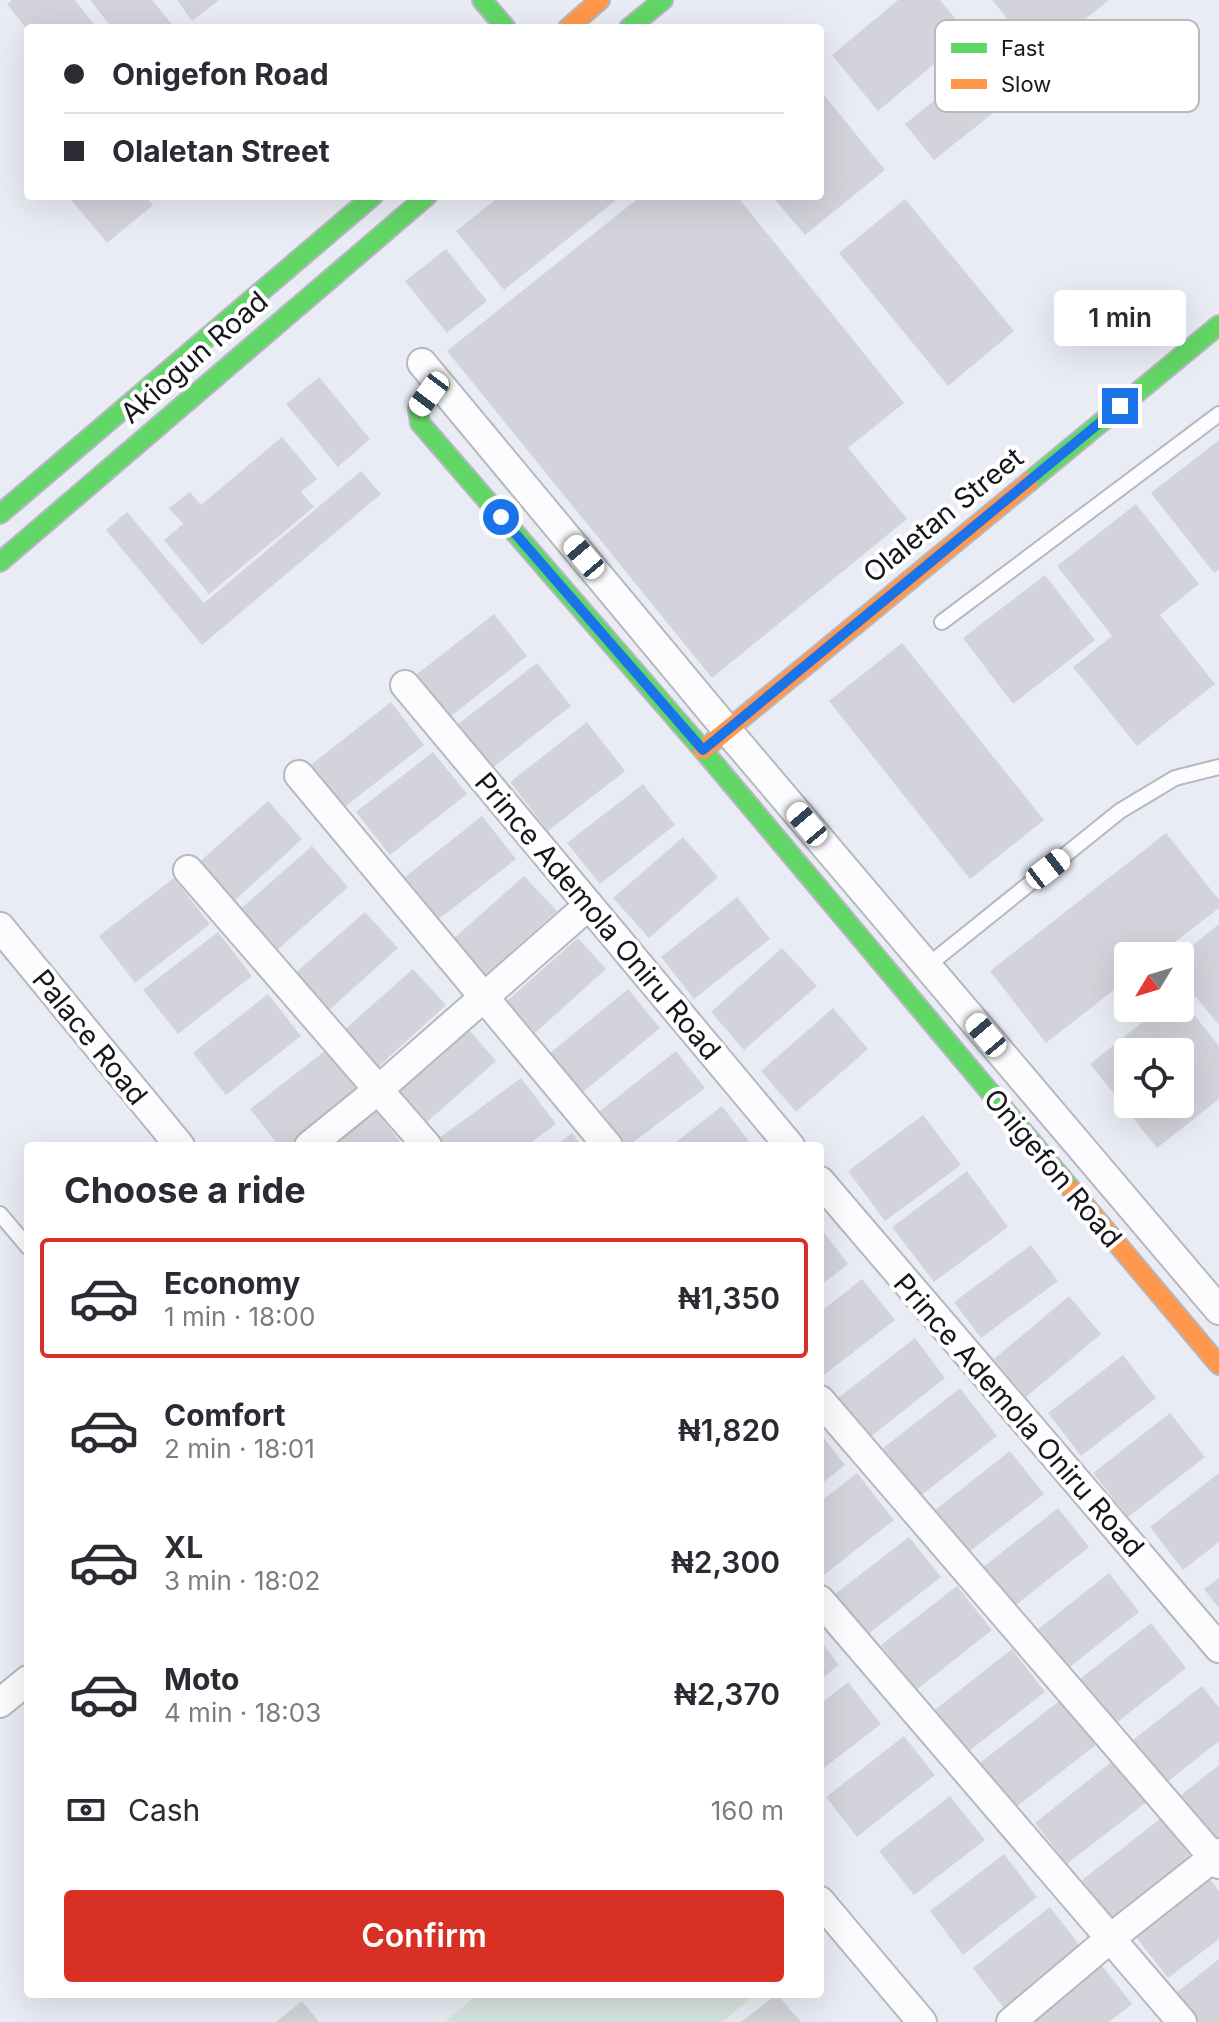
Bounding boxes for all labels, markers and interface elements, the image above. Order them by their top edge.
legend [935,20,1199,112]
text: Fast [1001,35,1045,61]
text: Onigefon Road [112,56,329,92]
text: Slow [1001,71,1051,97]
text: Olaletan Street [112,133,330,169]
street label: Akiogun Road [113,284,275,430]
callout: 1 min [1054,290,1186,346]
text: 1 min [1088,302,1152,333]
car [405,368,453,420]
route end [1102,388,1138,424]
street label: Olaletan Street [856,440,1030,590]
route start [483,499,519,535]
car [559,531,609,583]
street label: Prince Ademola Oniru Road [468,766,728,1066]
car [782,798,832,850]
car [1022,845,1074,893]
north arrow [1114,942,1194,1022]
map controls [1114,942,1194,1118]
street label: Palace Road [25,963,155,1111]
car [961,1009,1011,1061]
button: locate [1114,1038,1194,1118]
street label: Onigefon Road [977,1082,1129,1254]
text: Choose a ride [64,1168,306,1212]
icon: car [68,1262,140,1334]
text: Economy [164,1265,300,1301]
street label: Prince Ademola Oniru Road [887,1266,1151,1564]
text: ₦1,350 [678,1280,780,1316]
text: 1 min · 18:00 [164,1301,315,1332]
icon: car [68,1394,140,1466]
text: Comfort [164,1397,285,1433]
text: ₦1,820 [678,1412,780,1448]
text: 2 min · 18:01 [164,1433,315,1464]
icon: car [68,1526,140,1598]
text: XL [164,1529,203,1565]
text: ₦2,300 [671,1544,780,1580]
text: 3 min · 18:02 [164,1565,320,1596]
icon: car [68,1658,140,1730]
text: Moto [164,1661,239,1697]
text: ₦2,370 [674,1676,780,1712]
text: 4 min · 18:03 [164,1697,321,1728]
icon: cash [64,1788,108,1832]
text: Cash [128,1792,200,1828]
text: 160 m [711,1795,784,1826]
button: Confirm [64,1890,784,1982]

